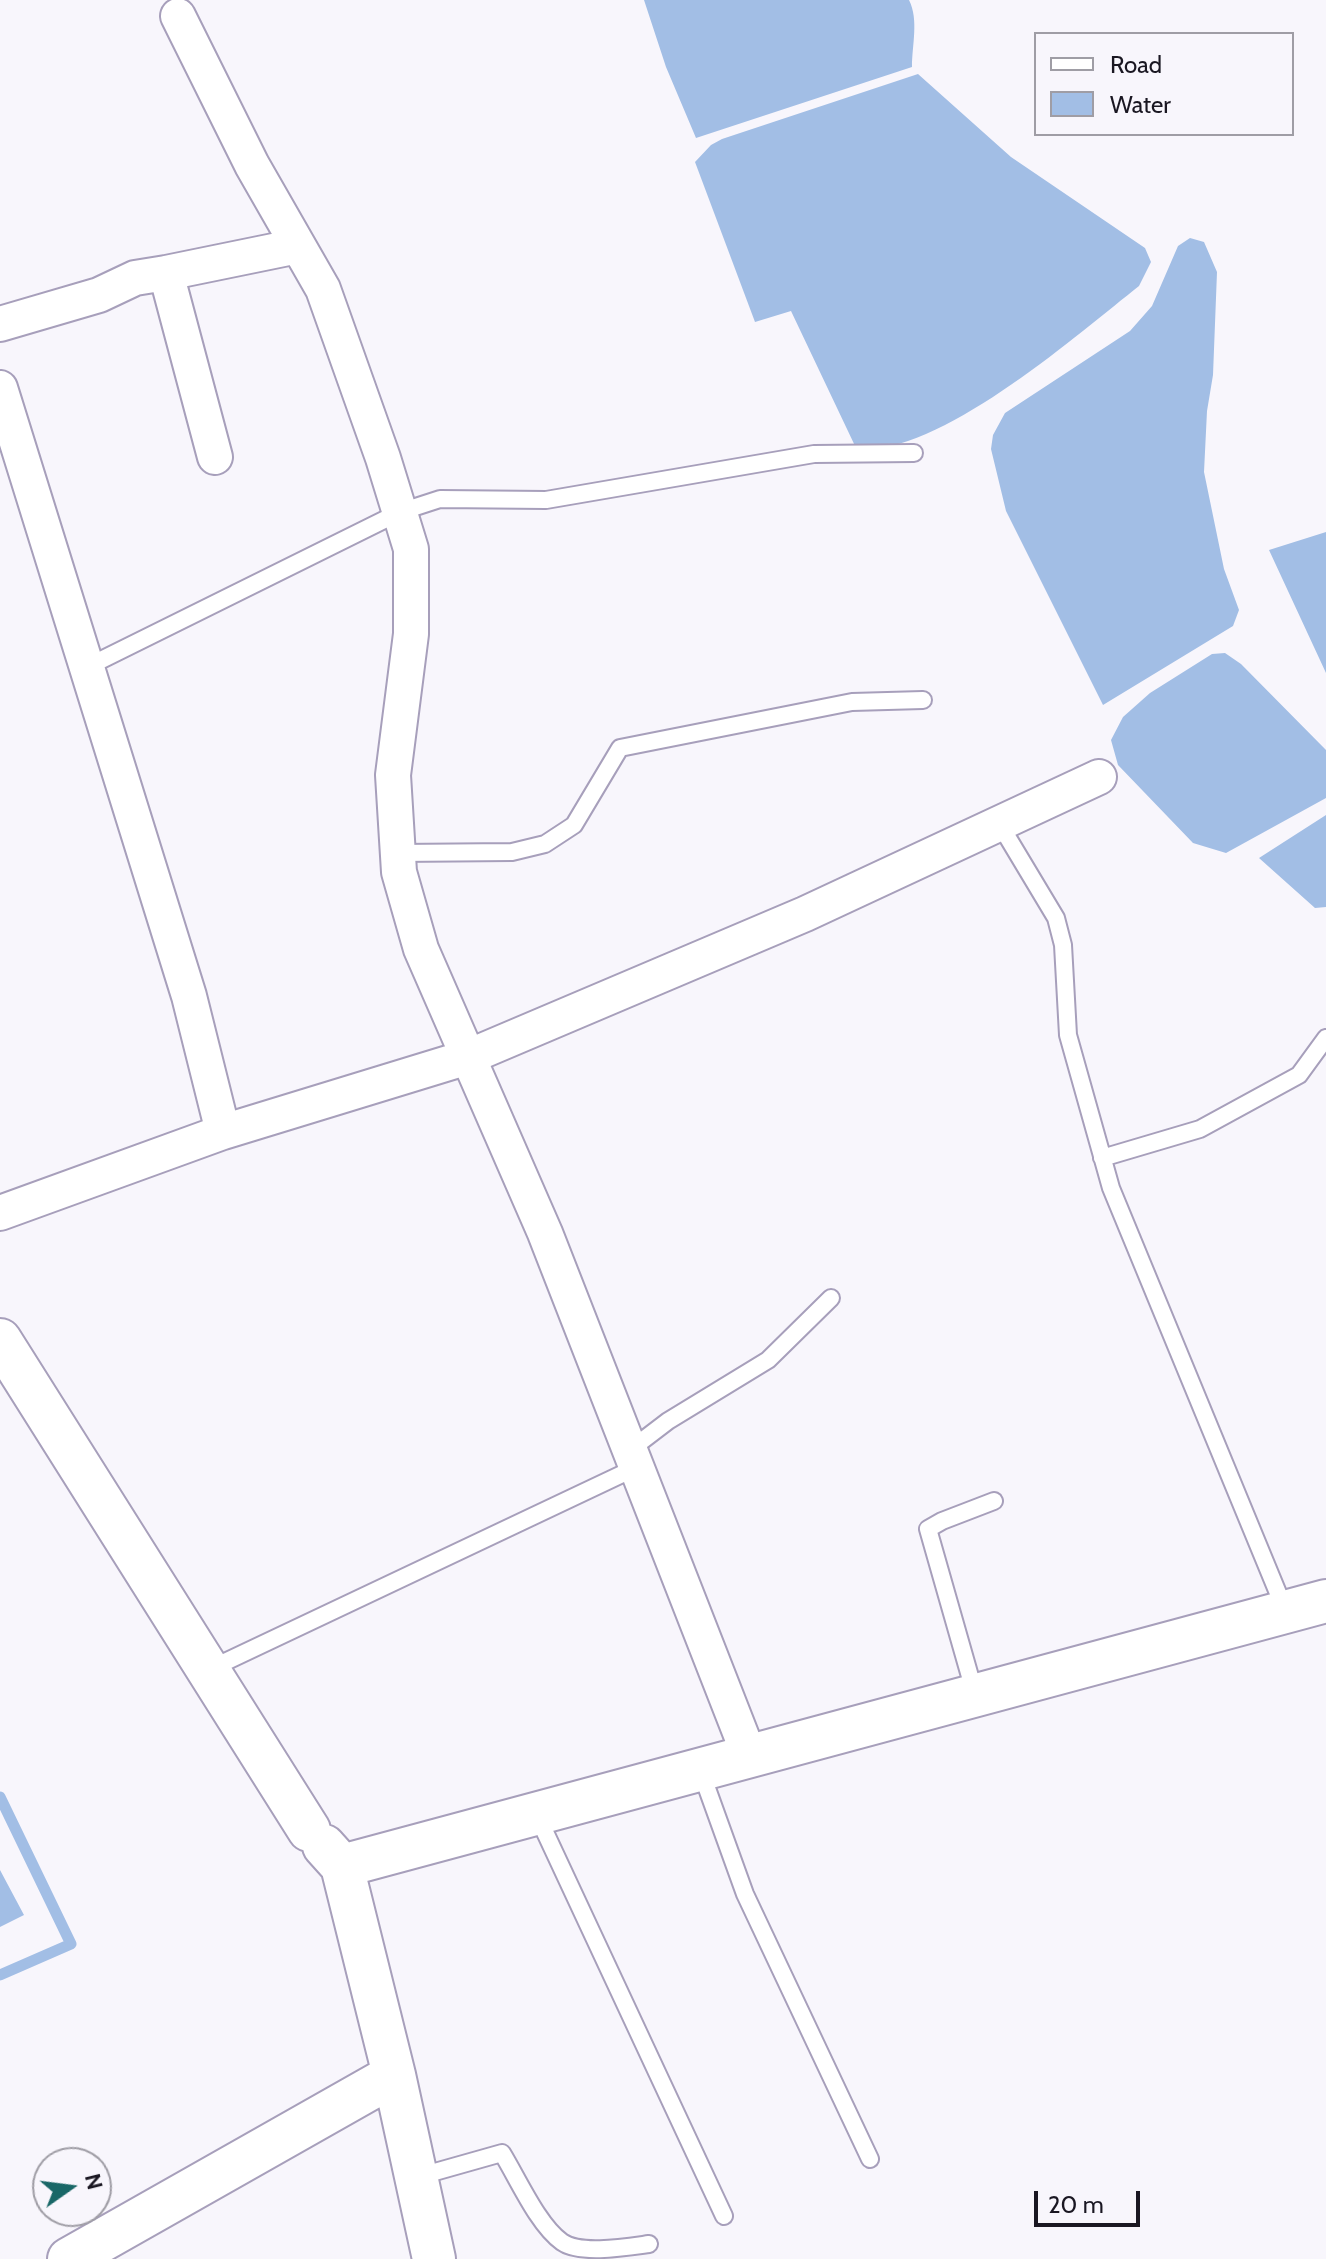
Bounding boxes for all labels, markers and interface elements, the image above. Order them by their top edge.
legend [1034,32,1294,136]
text: Road [1110,50,1162,79]
text: Water [1110,90,1171,119]
north arrow [32,2147,112,2227]
text: N [79,2171,109,2192]
scale bar [1038,2175,1144,2225]
text: 20 m [1048,2190,1104,2219]

